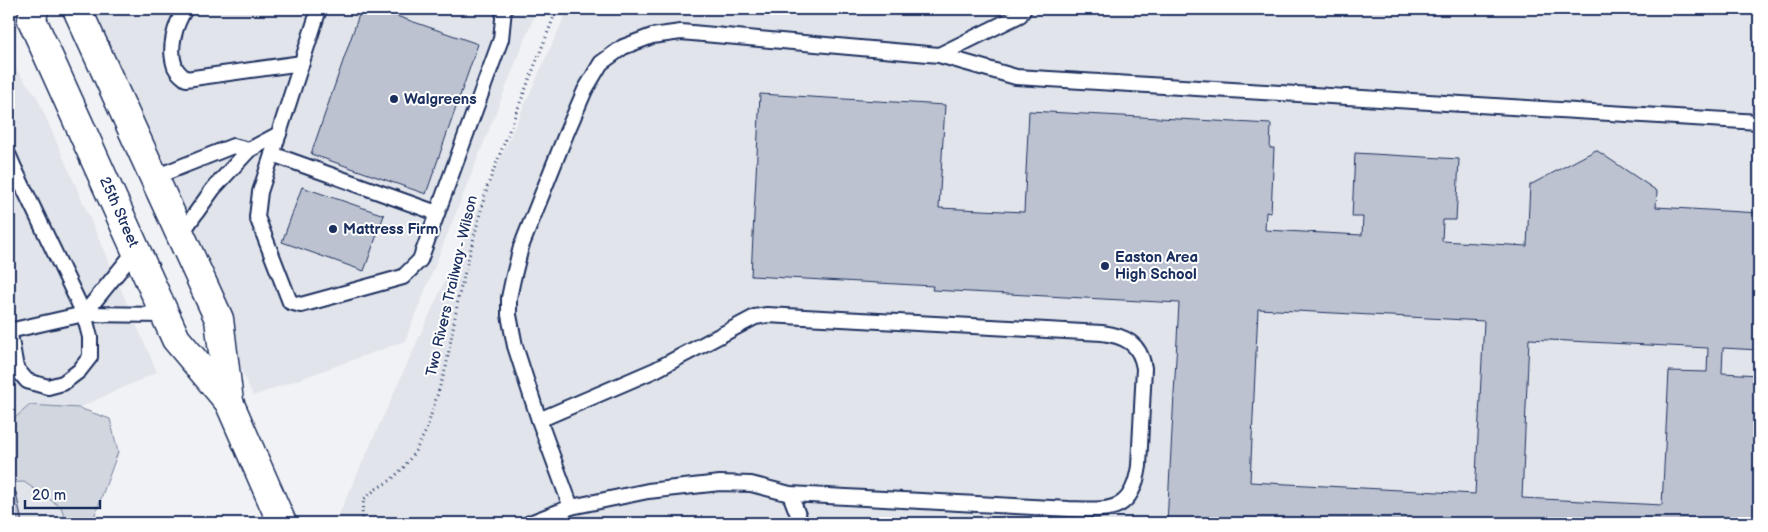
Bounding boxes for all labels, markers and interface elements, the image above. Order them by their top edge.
place label: Walgreens [404,90,477,109]
marker: Walgreens [388,93,400,105]
street label: 25th Street [95,174,143,251]
street label: Two Rivers Trailway - Wilson [422,194,482,378]
place label: Mattress Firm [343,220,439,239]
marker: Mattress Firm [327,223,339,235]
place label: Easton Area High School [1115,248,1198,284]
marker: Easton Area High School [1099,260,1111,272]
scale bar [25,477,100,509]
text: 20 m [32,486,66,505]

